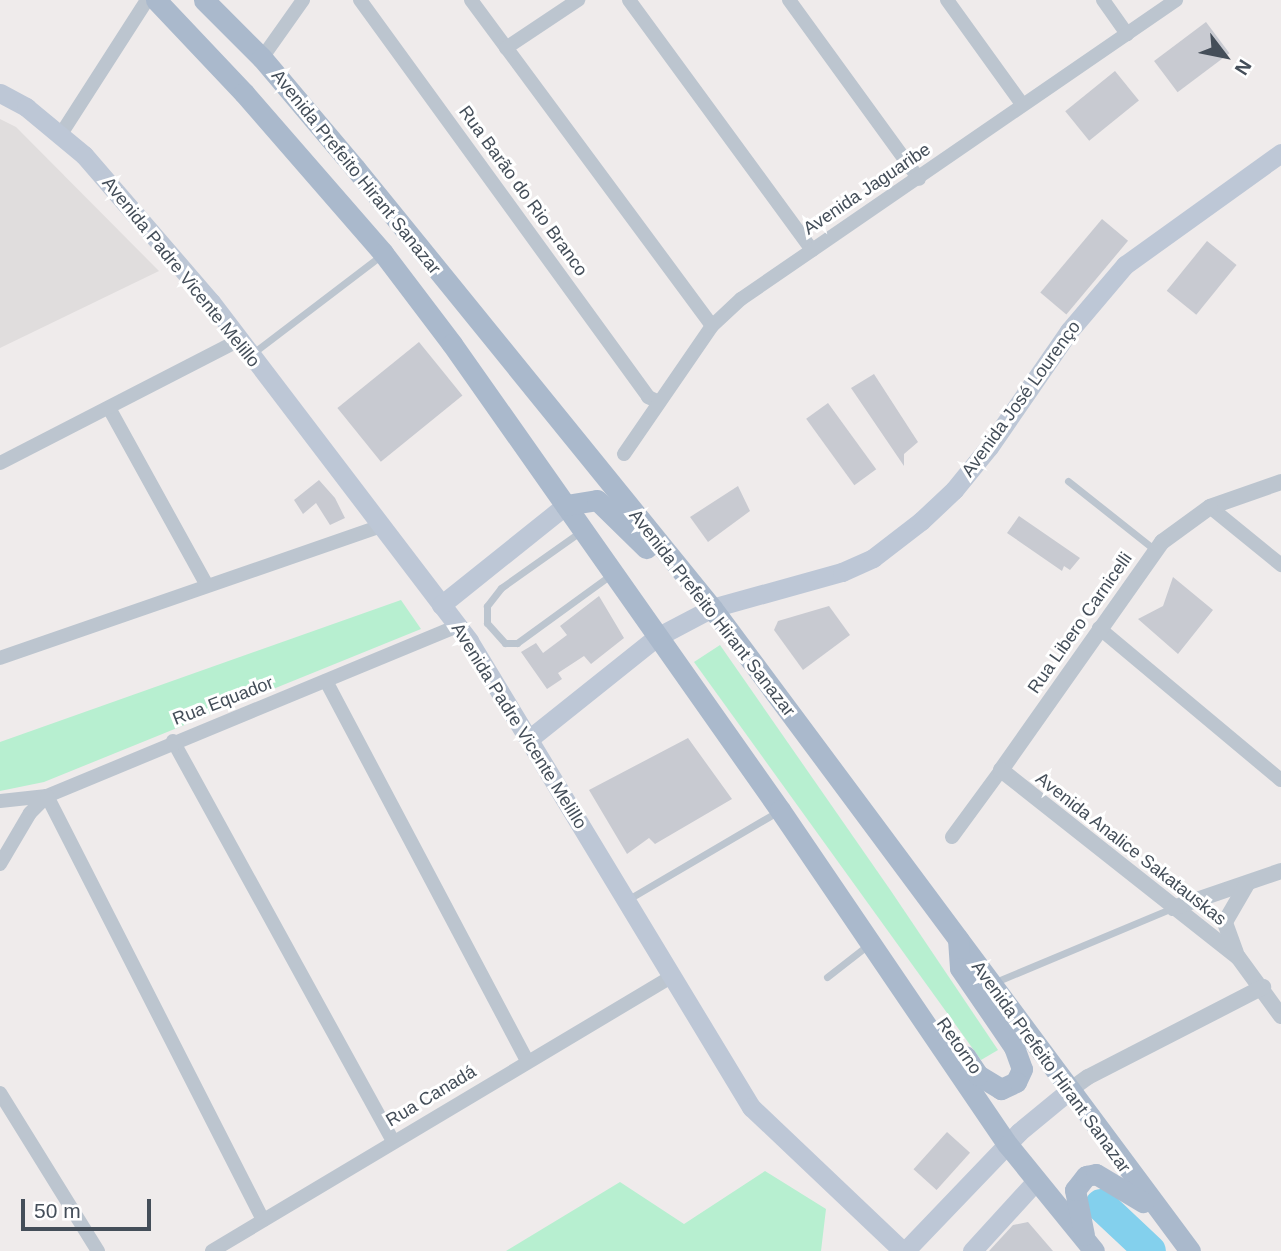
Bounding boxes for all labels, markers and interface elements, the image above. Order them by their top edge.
north arrow [1190,21,1260,91]
text: N [1231,56,1256,79]
street label: Avenida Prefeito Hirant Sanazar [267,65,445,279]
street label: Rua Barão do Rio Branco [454,102,592,280]
street label: Avenida Jaguaribe [799,138,935,240]
street label: Avenida Padre Vicente Melillo [98,173,264,371]
street label: Avenida José Lourenço [957,317,1085,481]
street label: Avenida Prefeito Hirant Sanazar [624,505,800,721]
street label: Rua Libero Carnicelli [1023,548,1137,698]
street label: Avenida Padre Vicente Melillo [447,619,591,833]
street label: Rua Equador [170,672,276,730]
street label: Avenida Analice Sakatauskas [1031,768,1231,930]
street label: Avenida Prefeito Hirant Sanazar [967,957,1135,1177]
street label: Retorno [932,1014,986,1078]
street label: Rua Canadá [382,1061,480,1131]
scale bar [24,1184,154,1228]
text: 50 m [34,1199,81,1222]

